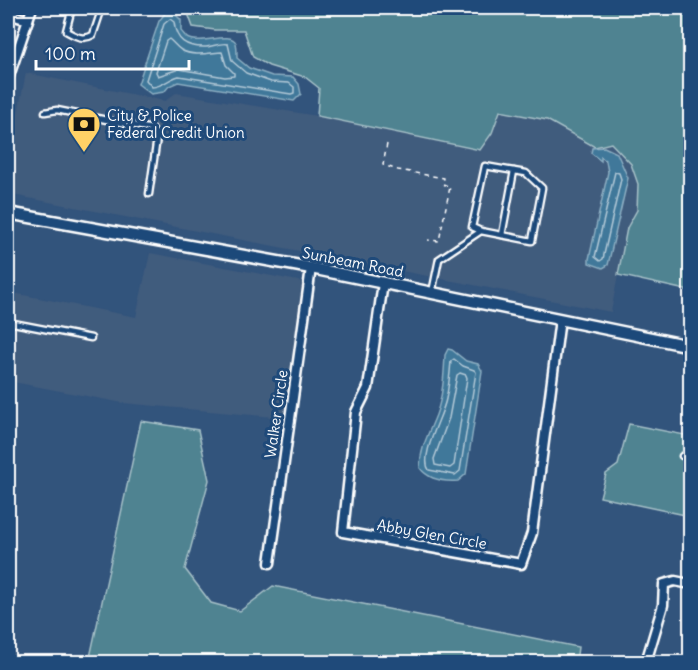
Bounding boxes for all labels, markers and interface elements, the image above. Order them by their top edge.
scale bar [36,33,189,71]
text: 100 m [45,42,96,65]
bank icon: City & Police Federal Credit Union [66,106,102,153]
place label: City & Police Federal Credit Union [107,106,245,142]
street label: Sunbeam Road [301,243,405,281]
street label: Walker Circle [260,369,292,459]
street label: Abby Glen Circle [376,515,488,553]

